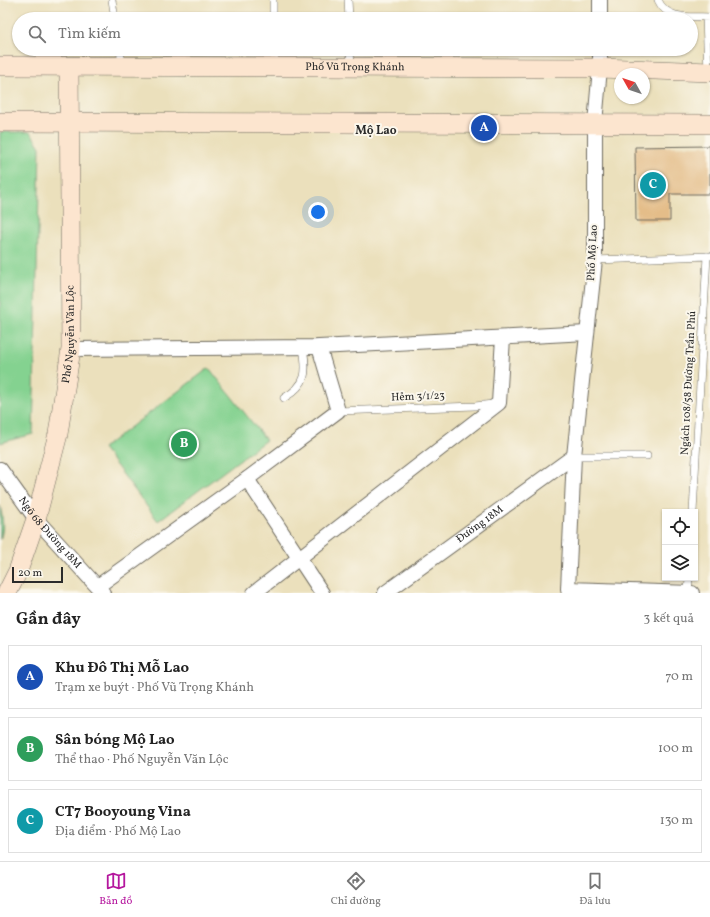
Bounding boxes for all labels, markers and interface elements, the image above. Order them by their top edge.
search box [12,12,698,56]
icon: search [26,23,48,45]
text: Tìm kiếm [58,24,121,45]
street label: Phố Vũ Trọng Khánh [305,60,405,75]
north arrow [614,68,650,104]
pin: A [471,113,497,143]
district label: Mộ Lao [355,123,397,139]
pin: C [640,170,666,200]
your location [308,202,328,222]
street label: Phố Mộ Lao [584,224,602,282]
street label: Phố Nguyễn Văn Lộc [58,285,79,384]
street label: Ngách 108/58 Đường Trần Phú [678,311,700,455]
street label: Hẻm 3/1/23 [391,389,445,405]
pin: B [171,429,197,459]
street label: Ngõ 68 Đường 18M [15,494,85,572]
street label: Đường 18M [453,502,506,547]
map controls [662,509,698,581]
button: locate [662,509,698,545]
button: layers [662,545,698,581]
scale bar [12,565,63,584]
text: 20 m [18,566,42,581]
text: Gần đây [16,608,81,631]
text: 3 kết quả [644,610,694,628]
text: Khu Đô Thị Mỗ Lao [55,658,189,679]
text: A [25,668,35,686]
text: 70 m [665,668,693,686]
text: Trạm xe buýt · Phố Vũ Trọng Khánh [55,679,254,697]
text: Sân bóng Mộ Lao [55,730,175,751]
text: B [26,740,34,758]
text: 100 m [658,740,693,758]
text: Thể thao · Phố Nguyễn Văn Lộc [55,751,229,769]
text: CT7 Booyoung Vina [55,802,191,823]
text: C [26,812,34,830]
text: 130 m [660,812,693,830]
text: Địa điểm · Phố Mộ Lao [55,823,181,841]
tab: Bản đồ [99,870,132,909]
tab: Chỉ đường [331,870,381,909]
tab: Đã lưu [579,870,611,909]

